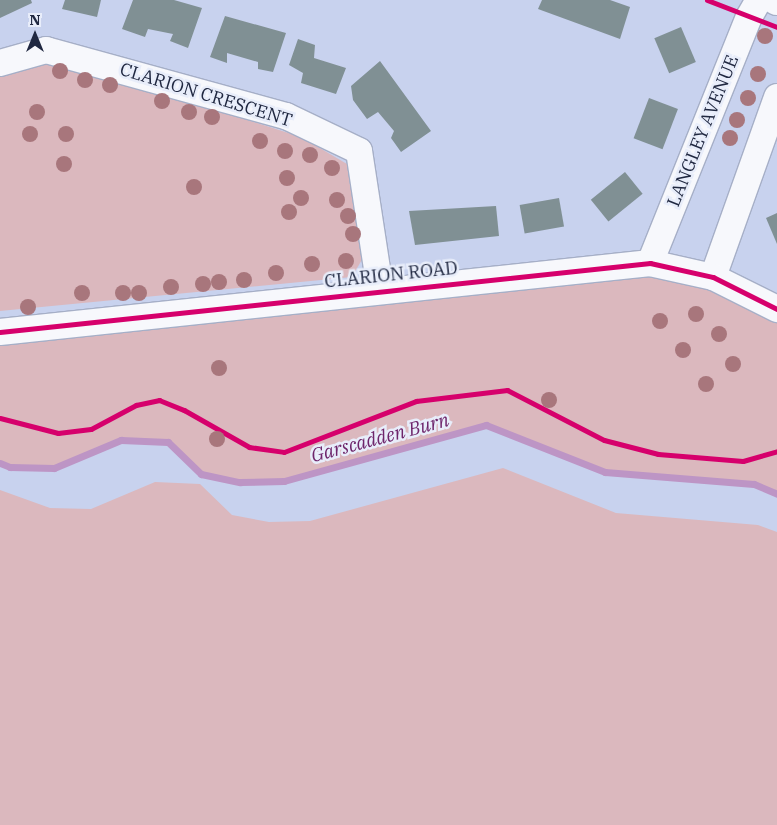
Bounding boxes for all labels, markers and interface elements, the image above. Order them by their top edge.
north arrow [10,10,60,60]
text: N [29,11,41,29]
street label: LANGLEY AVENUE [663,52,743,210]
street label: CLARION CRESCENT [117,58,295,132]
street label: CLARION ROAD [323,257,459,293]
water label: Garscadden Burn [308,409,452,467]

